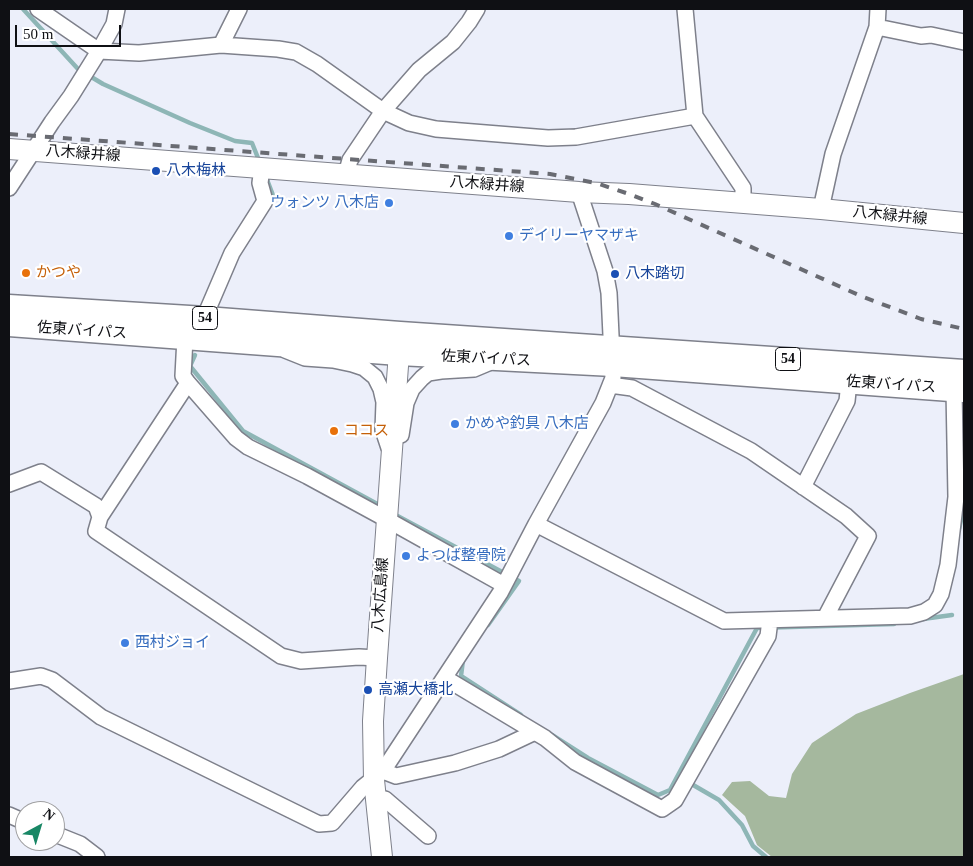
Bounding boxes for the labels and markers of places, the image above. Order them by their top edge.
place label: 八木梅林 [166,162,226,180]
marker: 八木梅林 [150,165,162,177]
place label: ウォンツ 八木店 [270,194,379,212]
marker: ウォンツ 八木店 [383,197,395,209]
place label: デイリーヤマザキ [519,227,639,245]
marker: デイリーヤマザキ [503,230,515,242]
place label: かつや [36,264,81,282]
place label: 八木踏切 [625,265,685,283]
marker: かつや [20,267,32,279]
marker: 八木踏切 [609,268,621,280]
place label: かめや釣具 八木店 [465,415,589,433]
marker: かめや釣具 八木店 [449,418,461,430]
place label: ココス [344,422,389,440]
marker: ココス [328,425,340,437]
place label: よつば整骨院 [416,547,506,565]
marker: よつば整骨院 [400,550,412,562]
place label: 西村ジョイ [135,634,210,652]
marker: 西村ジョイ [119,637,131,649]
place label: 高瀬大橋北 [378,681,453,699]
marker: 高瀬大橋北 [362,684,374,696]

